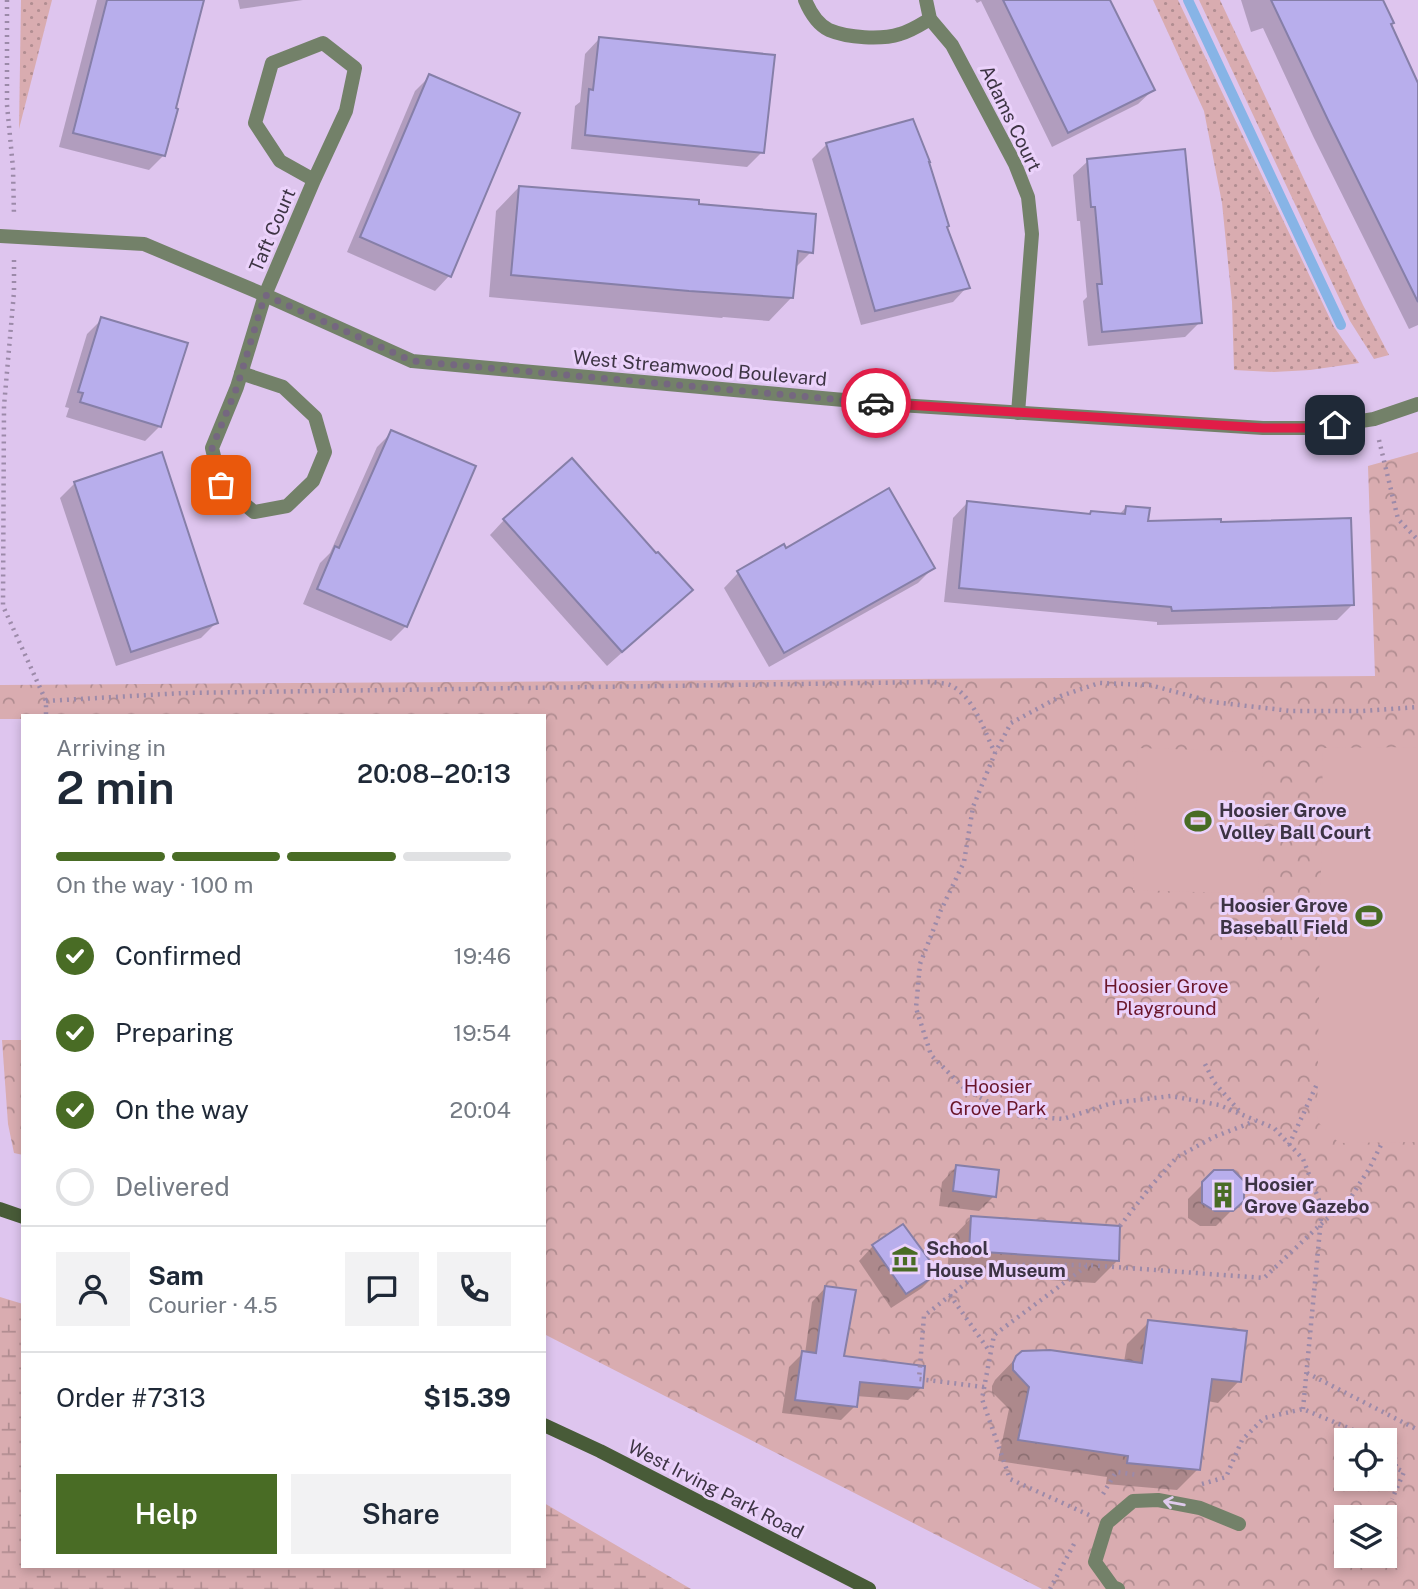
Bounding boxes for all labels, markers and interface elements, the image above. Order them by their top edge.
street label: Adams Court [976,61,1046,175]
street label: Taft Court [245,185,299,275]
street label: West Streamwood Boulevard [572,346,828,390]
courier [841,368,911,438]
icon: car [857,384,895,422]
pin [1305,395,1365,455]
icon: home [1316,406,1354,444]
pin [191,455,251,515]
icon: bag [202,466,240,504]
text: Arriving in [56,734,166,761]
text: 20:08–20:13 [357,758,511,789]
text: 2 min [56,760,175,814]
place label: Hoosier Grove Volley Ball Court [1219,799,1371,843]
sports icon: Hoosier Grove Volley Ball Court [1183,806,1213,836]
text: On the way · 100 m [56,871,253,898]
place label: Hoosier Grove Baseball Field [1220,894,1348,938]
sports icon: Hoosier Grove Baseball Field [1354,901,1384,931]
icon: check [56,937,94,975]
text: Confirmed [115,940,242,971]
text: 19:46 [453,942,511,969]
park label: Hoosier Grove Playground [1104,975,1228,1019]
icon: check [56,1014,94,1052]
text: Preparing [115,1017,234,1048]
text: 19:54 [453,1019,511,1046]
park label: Hoosier Grove Park [950,1075,1047,1119]
icon: check [56,1091,94,1129]
text: On the way [115,1094,249,1125]
text: 20:04 [450,1096,511,1123]
text: Delivered [115,1171,230,1202]
place label: Hoosier Grove Gazebo [1244,1173,1370,1217]
building icon: Hoosier Grove Gazebo [1208,1180,1238,1210]
place label: School House Museum [926,1237,1066,1281]
museum icon: School House Museum [890,1244,920,1274]
button: person [56,1252,130,1326]
button: chat [345,1252,419,1326]
button: phone [437,1252,511,1326]
text: Sam [148,1260,204,1291]
text: Courier · 4.5 [148,1291,278,1318]
text: Order #7313 [56,1382,206,1413]
text: $15.39 [423,1382,511,1413]
map controls [1334,1428,1397,1568]
button: locate [1334,1428,1397,1491]
street label: West Irving Park Road [624,1435,808,1543]
button: Help [56,1474,277,1554]
button: Share [291,1474,511,1554]
one-way arrow [1163,1496,1186,1509]
button: layers [1334,1505,1397,1568]

